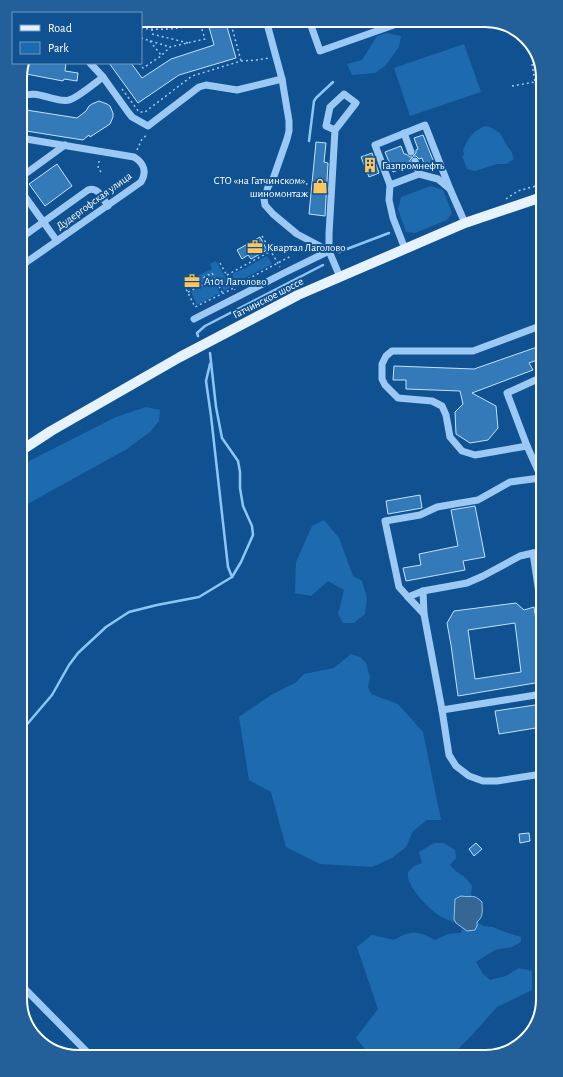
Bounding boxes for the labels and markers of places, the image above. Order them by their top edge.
building icon: Газпромнефть [361,156,379,174]
place label: Газпромнефть [382,160,445,171]
place label: СТО «на Гатчинском», шиномонтаж [213,175,308,199]
shop icon: СТО «на Гатчинском», шиномонтаж [311,177,329,195]
office icon: Квартал Лаголово [246,238,264,256]
place label: Квартал Лаголово [267,242,346,253]
office icon: А101 Лаголово [183,272,201,290]
place label: А101 Лаголово [204,276,266,287]

